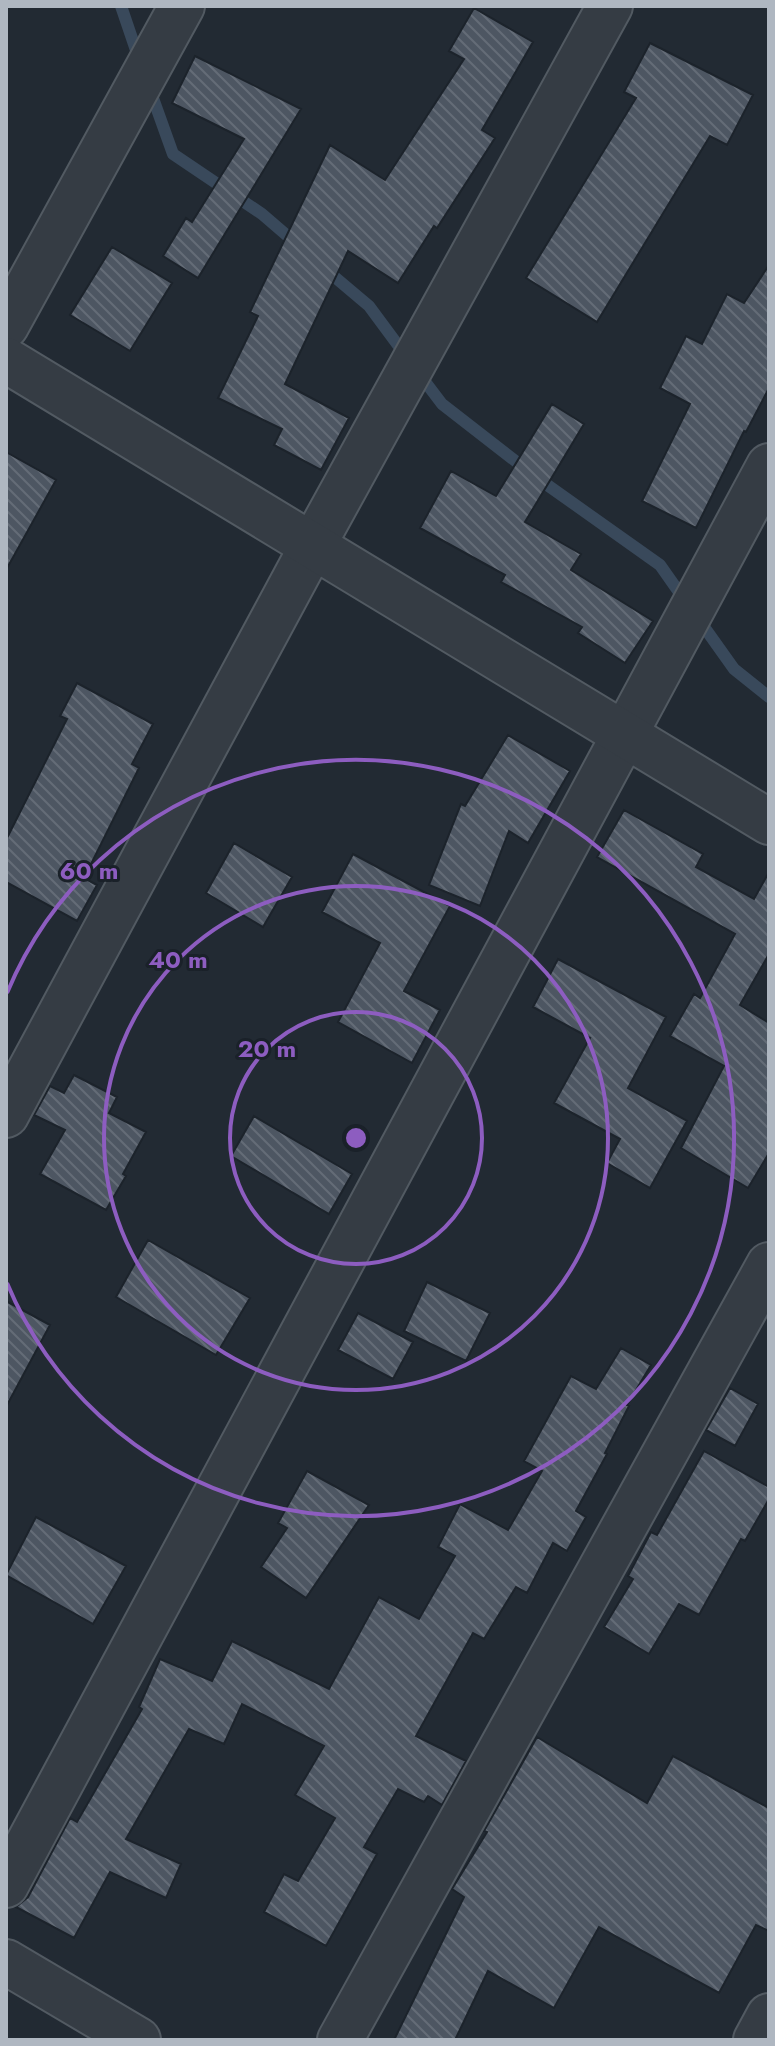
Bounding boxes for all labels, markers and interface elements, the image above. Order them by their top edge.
text: 60 m [60,853,118,888]
text: 40 m [148,942,208,977]
text: 20 m [238,1031,296,1066]
centre of rings [342,1124,370,1152]

